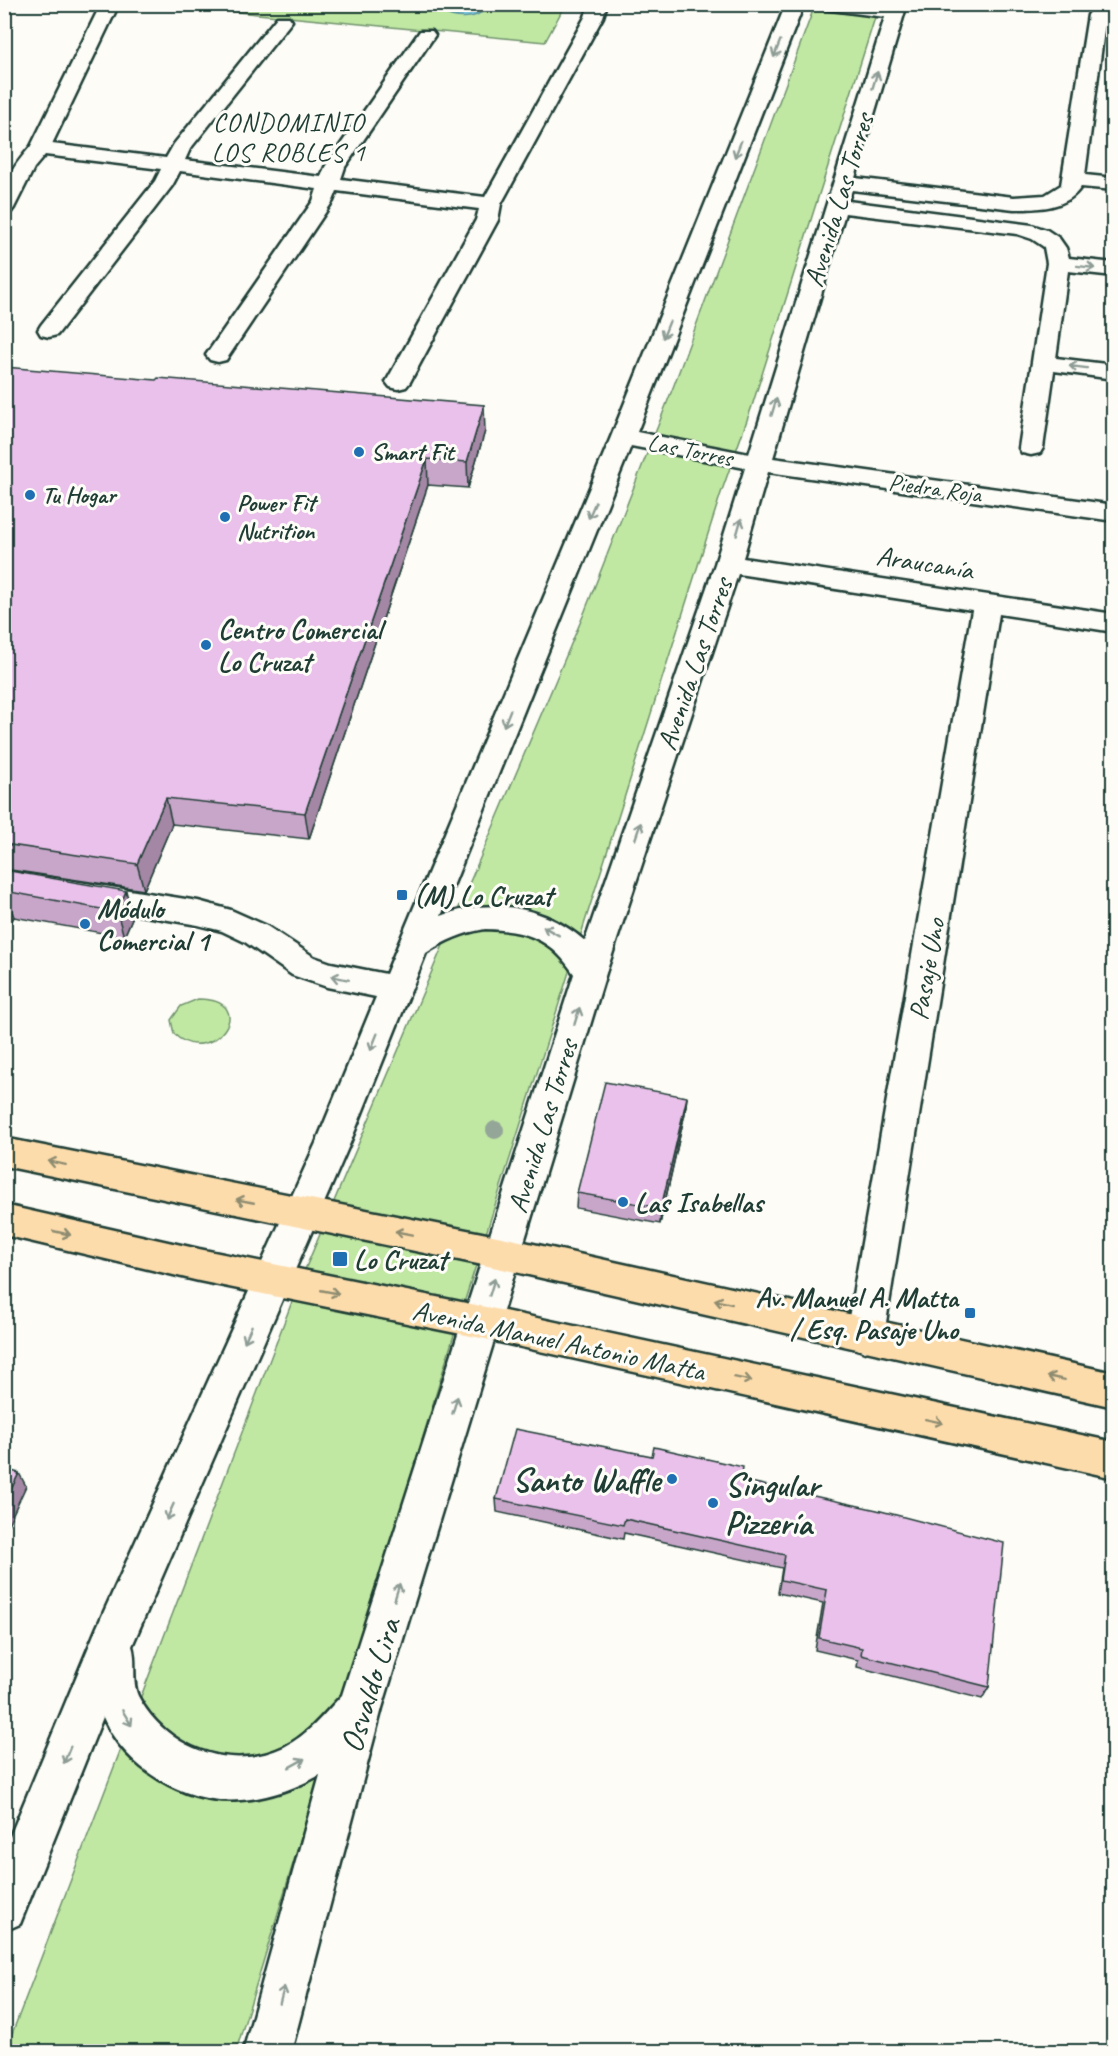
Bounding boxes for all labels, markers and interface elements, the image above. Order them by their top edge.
one-way arrow [771,40,782,58]
one-way arrow [870,71,881,90]
district label: CONDOMINIO LOS ROBLES 1 [212,106,367,169]
street label: Avenida Las Torres [796,107,882,291]
one-way arrow [732,139,743,158]
one-way arrow [1075,261,1095,272]
one-way arrow [660,320,671,339]
one-way arrow [1069,362,1089,373]
one-way arrow [769,398,780,417]
street label: Las Torres [645,427,738,473]
place label: Smart Fit [371,437,457,467]
marker: Smart Fit [352,445,366,459]
street label: Piedra Roja [887,467,985,510]
place label: Tu Hogar [42,480,118,510]
marker: Tu Hogar [23,488,37,502]
place label: Power Fit Nutrition [237,488,319,546]
one-way arrow [586,501,597,519]
marker: Power Fit Nutrition [218,510,232,524]
one-way arrow [734,518,745,537]
street label: Araucanía [874,538,978,588]
street label: Avenida Las Torres [649,571,741,755]
place label: Centro Comercial Lo Cruzat [218,612,388,679]
marker: Centro Comercial Lo Cruzat [199,638,213,652]
one-way arrow [501,708,512,727]
one-way arrow [633,822,644,841]
place label: (M) Lo Cruzat [414,878,557,913]
marker: (M) Lo Cruzat [395,888,409,902]
place label: Módulo Comercial 1 [97,891,212,958]
street label: Pasaje Uno [900,914,953,1023]
marker: Módulo Comercial 1 [78,917,92,931]
one-way arrow [543,925,560,937]
one-way arrow [331,972,350,983]
one-way arrow [572,1007,583,1026]
one-way arrow [368,1032,379,1051]
street label: Avenida Las Torres [500,1033,586,1217]
one-way arrow [48,1157,68,1168]
place label: Las Isabellas [635,1185,766,1220]
one-way arrow [236,1195,255,1206]
marker: Las Isabellas [616,1195,630,1209]
one-way arrow [52,1227,71,1239]
one-way arrow [395,1227,414,1238]
place label: Lo Cruzat [354,1242,452,1277]
marker: Lo Cruzat [331,1250,349,1268]
one-way arrow [487,1278,498,1297]
place label: Av. Manuel A. Matta / Esq. Pasaje Uno [755,1280,961,1347]
one-way arrow [319,1287,339,1298]
street label: Avenida Manuel Antonio Matta [410,1292,710,1389]
one-way arrow [714,1296,733,1308]
marker: Av. Manuel A. Matta / Esq. Pasaje Uno [963,1306,977,1320]
one-way arrow [242,1324,254,1342]
one-way arrow [1047,1371,1066,1383]
one-way arrow [733,1374,753,1385]
one-way arrow [450,1396,461,1415]
one-way arrow [924,1416,943,1427]
place label: Santo Waffle [513,1459,663,1501]
place label: Singular Pizzería [725,1464,824,1544]
marker: Santo Waffle [665,1472,679,1486]
marker: Singular Pizzería [706,1496,720,1510]
one-way arrow [164,1502,175,1521]
one-way arrow [392,1583,403,1602]
street label: Osvaldo Lira [330,1611,411,1757]
one-way arrow [122,1709,134,1726]
one-way arrow [61,1745,72,1764]
one-way arrow [288,1757,305,1769]
one-way arrow [277,1986,289,2005]

